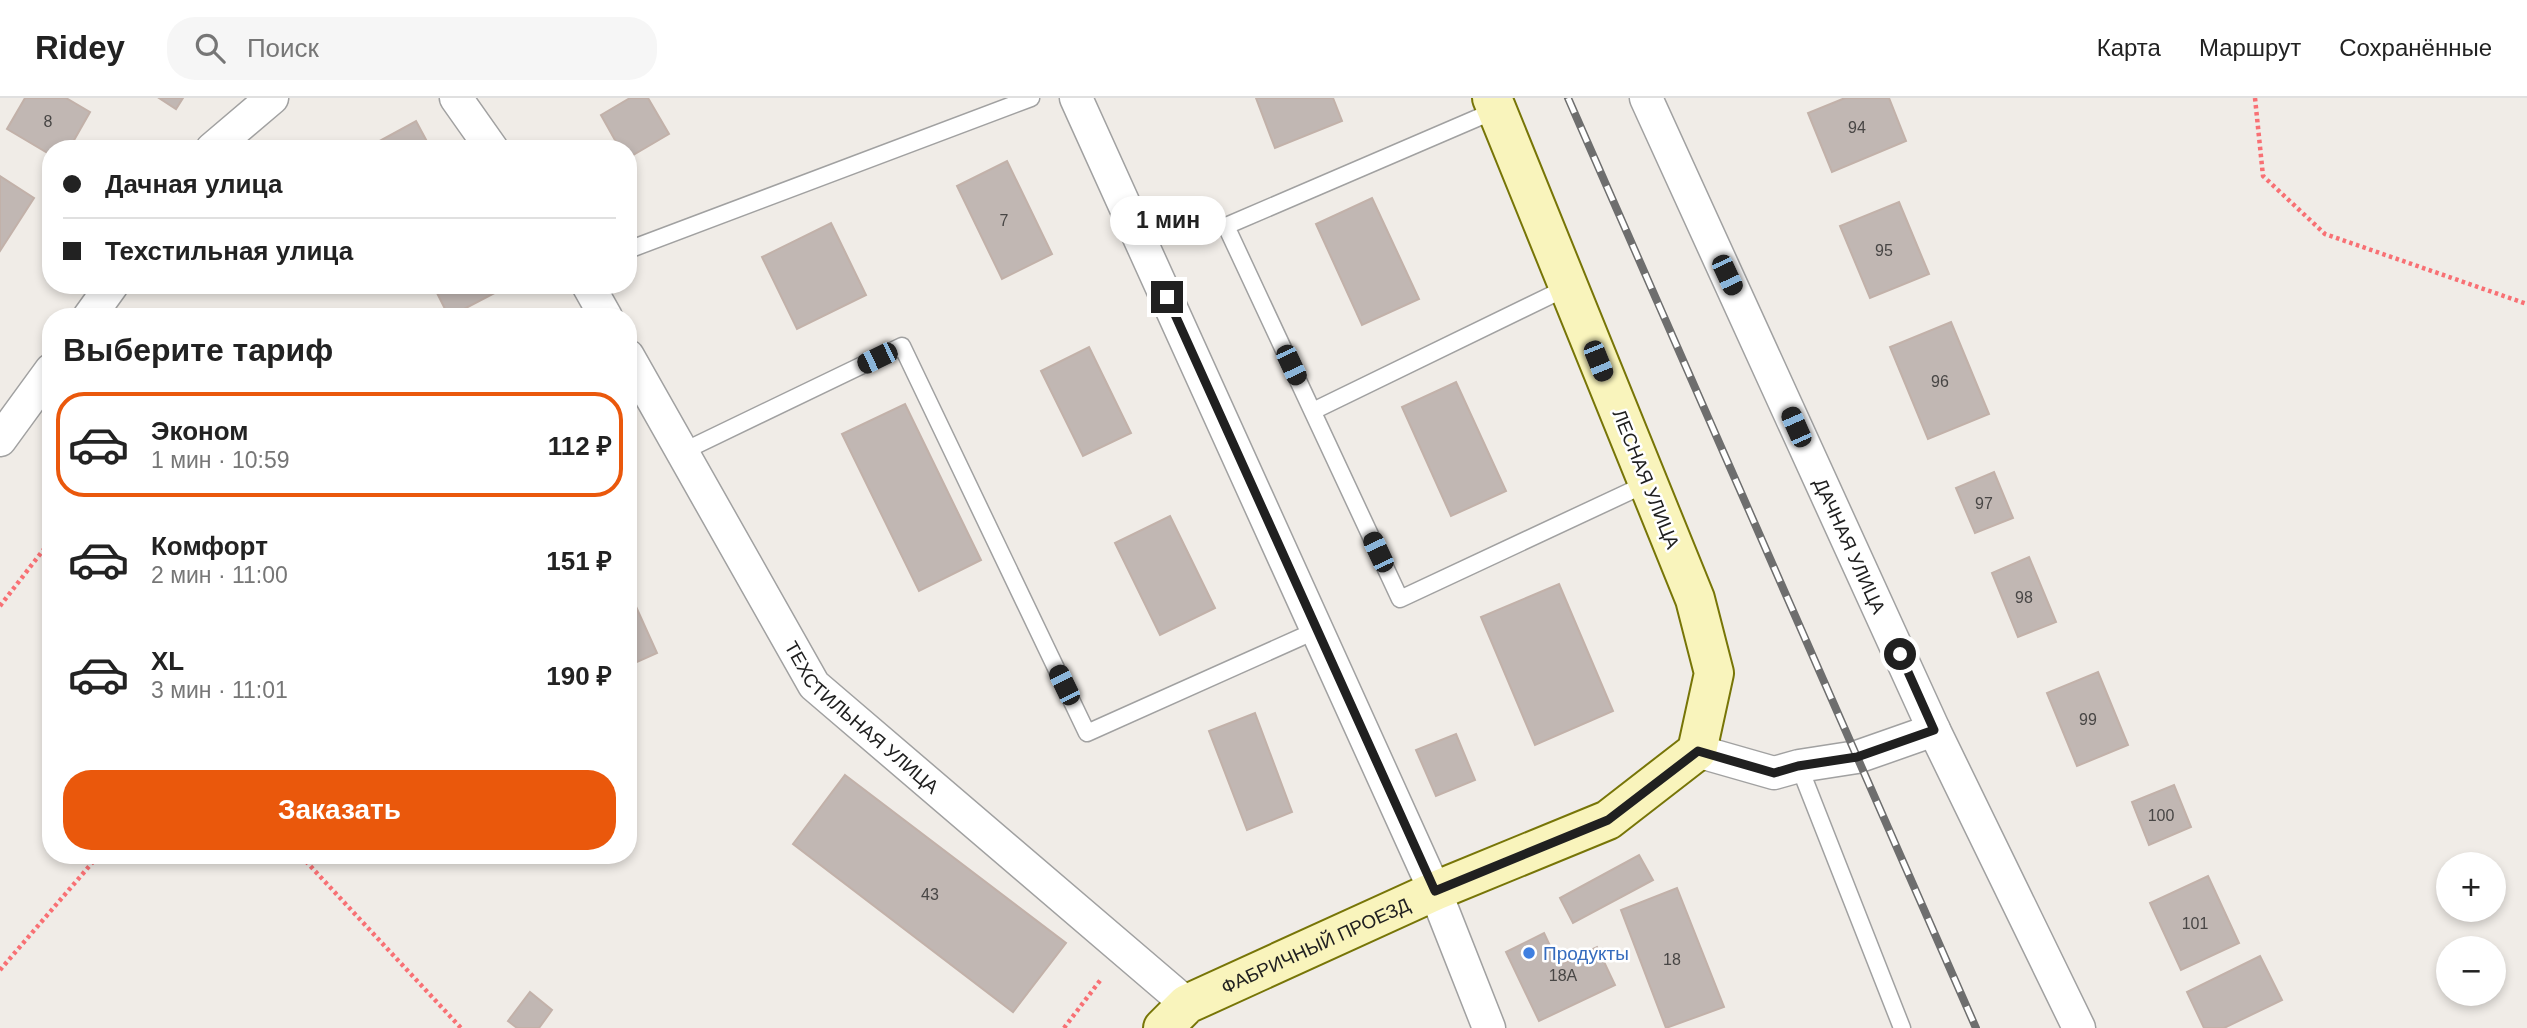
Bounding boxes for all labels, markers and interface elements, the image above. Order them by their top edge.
search box [167,17,657,80]
text: Ridey [35,29,125,66]
icon: search [191,29,229,67]
text: Поиск [247,33,319,63]
text: Карта [2097,34,2161,61]
text: Маршрут [2199,34,2301,61]
text: Сохранённые [2339,34,2492,61]
house number: 8 [44,113,53,130]
house number: 94 [1848,119,1866,136]
text: Дачная улица [105,169,282,199]
callout: 1 мин [1109,195,1225,244]
text: 1 мин [1136,207,1200,233]
house number: 7 [1000,212,1009,229]
text: Техстильная улица [105,236,353,266]
house number: 95 [1875,242,1893,259]
car [1709,252,1746,298]
route end [1151,281,1183,313]
text: Выберите тариф [63,332,333,368]
car [1581,338,1616,384]
car [854,339,901,377]
car [1273,342,1310,388]
house number: 96 [1931,373,1949,390]
car [1778,404,1815,450]
street label: ЛЕСНАЯ УЛИЦА [1608,406,1684,552]
icon: car [67,413,130,476]
text: Эконом [151,416,249,446]
text: 112 ₽ [548,431,612,461]
text: 1 мин · 10:59 [151,447,290,473]
street label: ДАЧНАЯ УЛИЦА [1810,475,1890,617]
house number: 97 [1975,495,1993,512]
icon: car [67,528,130,591]
car [1360,529,1397,575]
text: Комфорт [151,531,268,561]
text: 151 ₽ [546,546,612,576]
text: 2 мин · 11:00 [151,562,288,588]
house number: 98 [2015,589,2033,606]
street label: ТЕХСТИЛЬНАЯ УЛИЦА [781,637,943,798]
route start [1884,638,1916,670]
icon: car [67,643,130,706]
text: XL [151,646,184,676]
text: 190 ₽ [546,661,612,691]
car [1046,662,1083,708]
text: 3 мин · 11:01 [151,677,288,703]
house number: 99 [2079,711,2097,728]
button: Заказать [63,770,616,850]
house number: 100 [2148,807,2174,824]
map controls [2436,852,2506,1006]
button: + [2436,852,2506,922]
house number: 43 [921,886,939,903]
street label: ФАБРИЧНЫЙ ПРОЕЗД [1218,893,1413,998]
house number: 101 [2182,915,2208,932]
button: − [2436,936,2506,1006]
place label: Продукты [1543,943,1629,964]
marker: Продукты [1521,945,1537,961]
house number: 18 [1663,951,1681,968]
house number: 18А [1549,967,1578,984]

